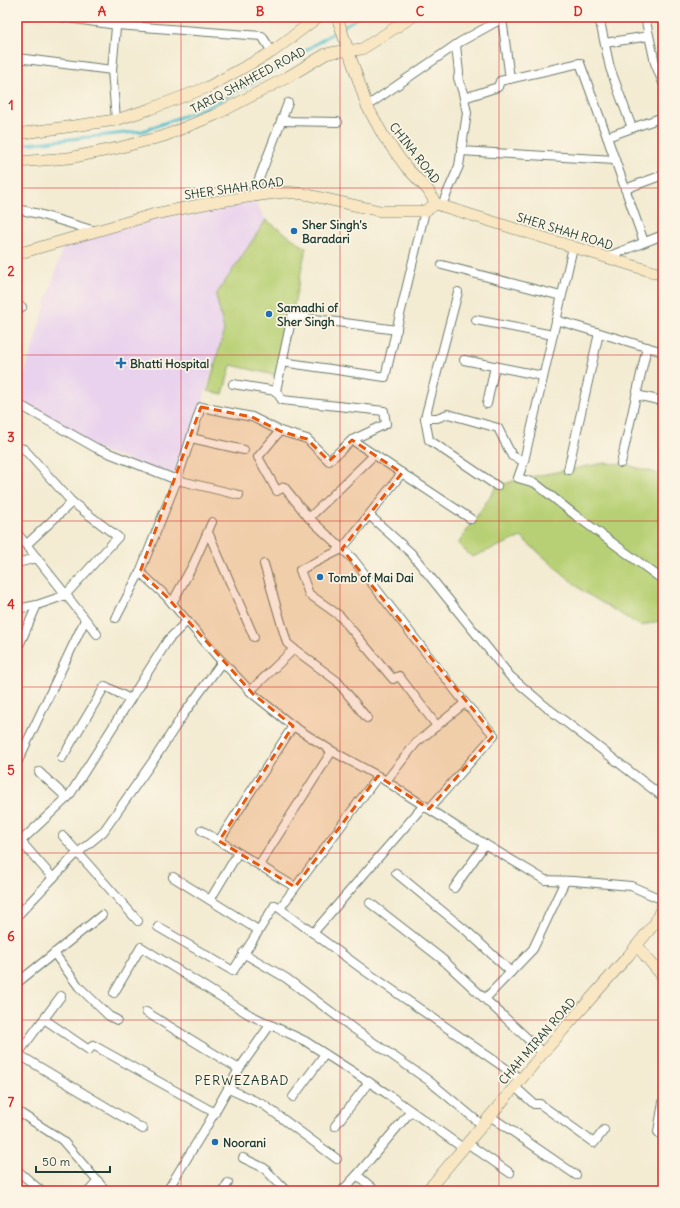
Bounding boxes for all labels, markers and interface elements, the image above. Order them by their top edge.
text: A [98,3,107,20]
text: B [256,3,265,20]
text: C [416,3,425,20]
text: D [573,3,583,20]
street label: TARIQ SHAHEED ROAD [188,43,308,117]
text: 1 [8,97,14,114]
street label: CHINA ROAD [386,119,444,187]
street label: SHER SHAH ROAD [183,174,285,202]
street label: SHER SHAH ROAD [515,209,615,253]
place label: Sher Singh's Baradari [302,217,368,246]
marker: Sher Singh's Baradari [289,226,299,236]
text: 2 [7,263,15,280]
place label: Samadhi of Sher Singh [277,300,339,330]
marker: Samadhi of Sher Singh [264,309,274,319]
place label: Bhatti Hospital [130,356,210,372]
marker: Bhatti Hospital [115,357,127,369]
text: 3 [7,429,15,446]
place label: Tomb of Mai Dai [328,570,414,585]
marker: Tomb of Mai Dai [315,572,325,582]
text: 4 [7,596,15,613]
text: 5 [7,762,15,779]
text: 6 [7,928,15,945]
street label: CHAH MIRAN ROAD [495,995,579,1087]
district label: PERWEZABAD [195,1072,290,1089]
text: 7 [8,1094,15,1111]
place label: Noorani [223,1135,266,1150]
marker: Noorani [210,1137,220,1147]
scale bar [36,1148,110,1174]
text: 50 m [42,1154,71,1169]

